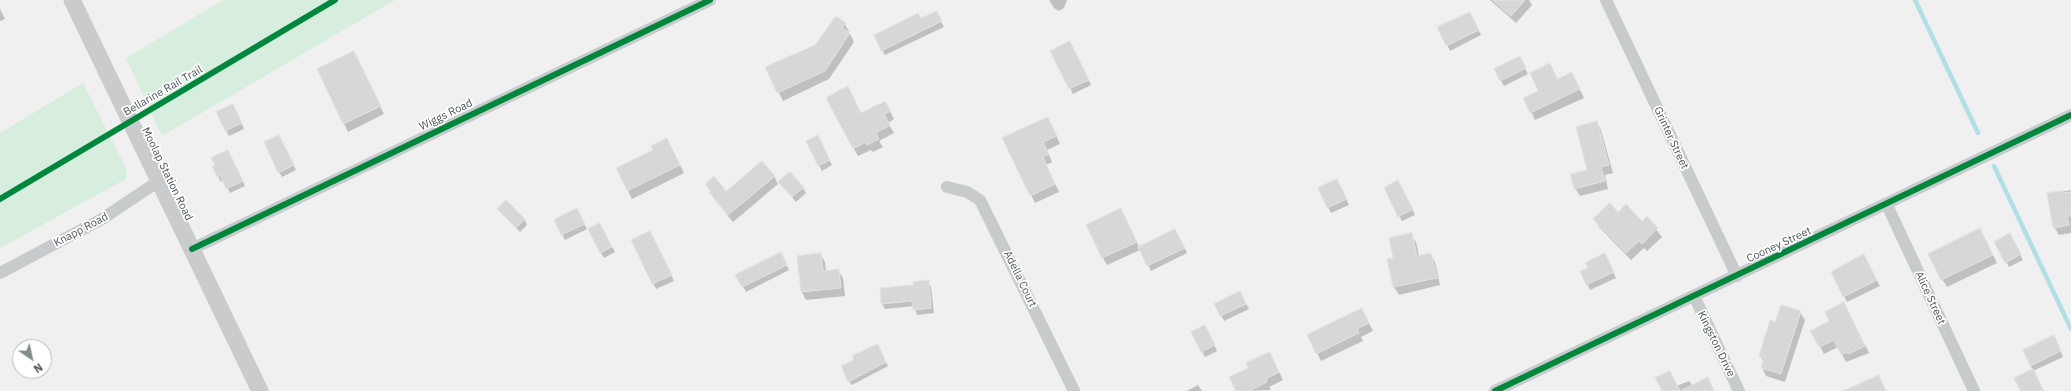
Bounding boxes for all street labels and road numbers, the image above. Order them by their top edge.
street label: Bellarine Rail Trail [121,63,205,119]
street label: Wiggs Road [417,96,475,134]
street label: Grinter Street [1651,105,1691,171]
street label: Moolap Station Road [139,125,195,223]
street label: Knapp Road [52,210,110,250]
street label: Cooney Street [1745,224,1813,266]
street label: Adella Court [1001,249,1039,309]
street label: Alice Street [1912,269,1948,327]
street label: Kingston Drive [1694,309,1738,379]

